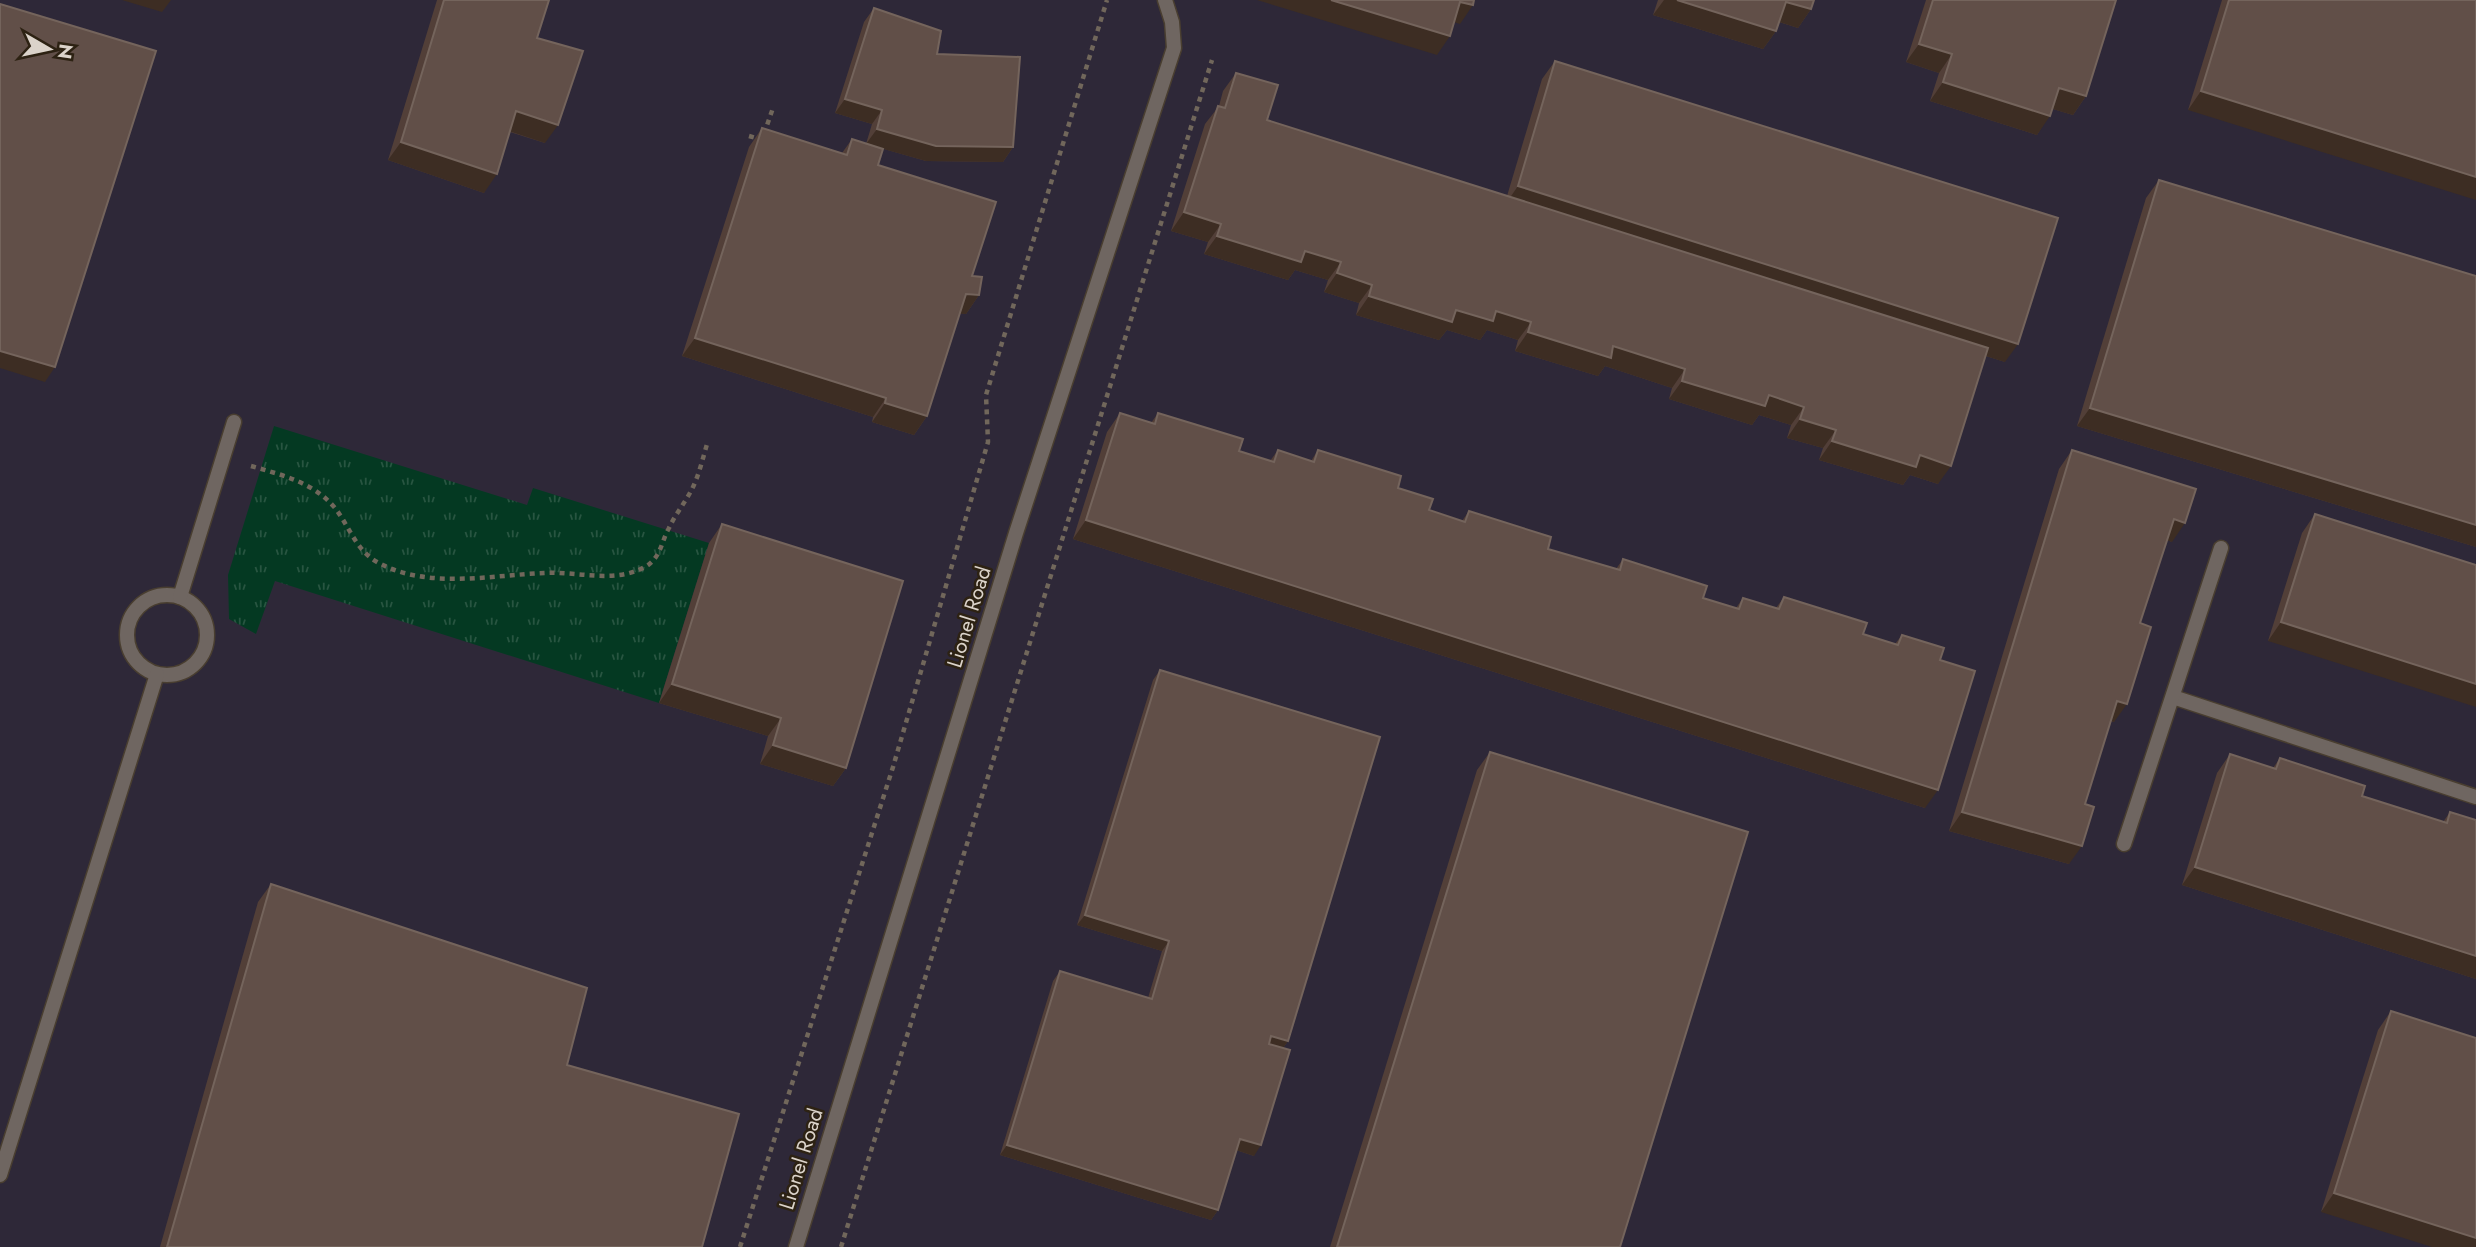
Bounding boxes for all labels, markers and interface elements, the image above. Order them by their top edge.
north arrow [14,14,84,84]
text: N [51,42,80,61]
street label: Lionel Road [939,563,999,671]
street label: Lionel Road [771,1105,831,1213]

